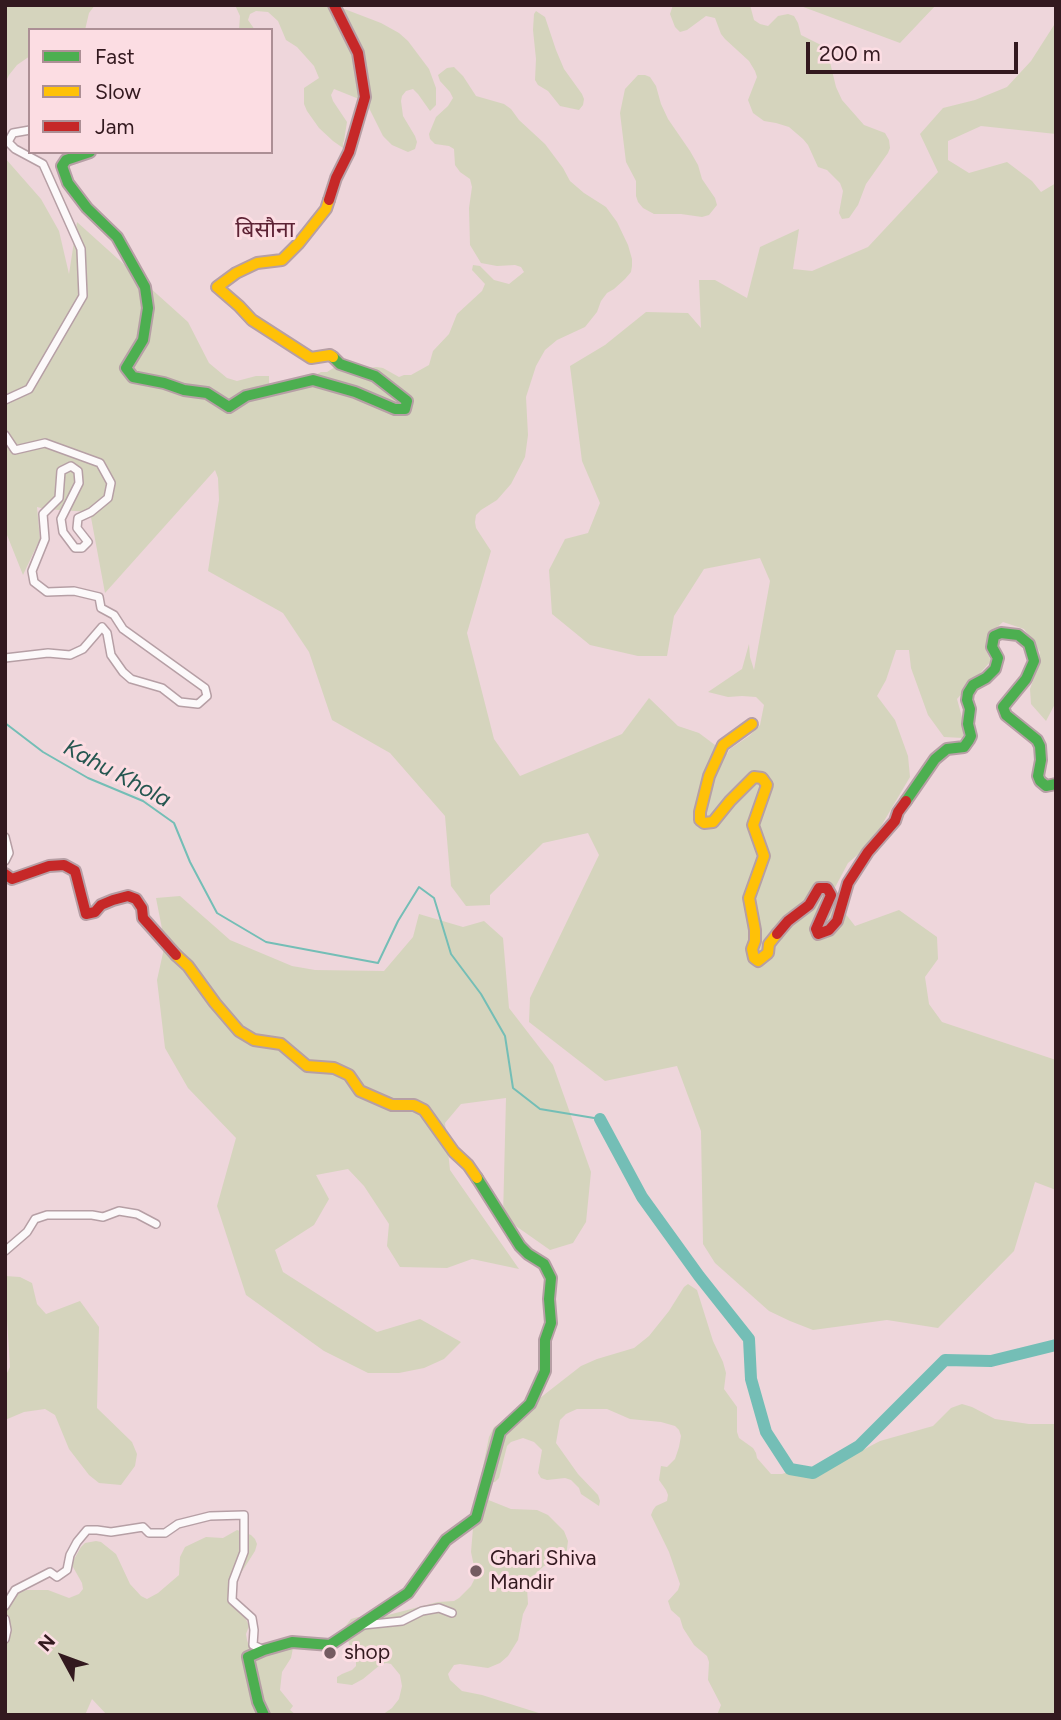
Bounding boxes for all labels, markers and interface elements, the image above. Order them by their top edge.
legend [28,28,273,154]
scale bar [809,28,1021,72]
text: 200 m [819,41,881,66]
text: Fast [95,44,135,69]
text: Slow [95,79,141,104]
text: Jam [95,114,134,139]
district label: बिसौना [235,216,295,244]
water label: Kahu Khola [59,734,175,814]
place label: Ghari Shiva Mandir [490,1546,596,1596]
marker: Ghari Shiva Mandir [468,1563,484,1579]
north arrow [28,1622,98,1692]
text: N [33,1630,60,1656]
place label: shop [344,1640,390,1666]
marker: shop [322,1645,338,1661]

